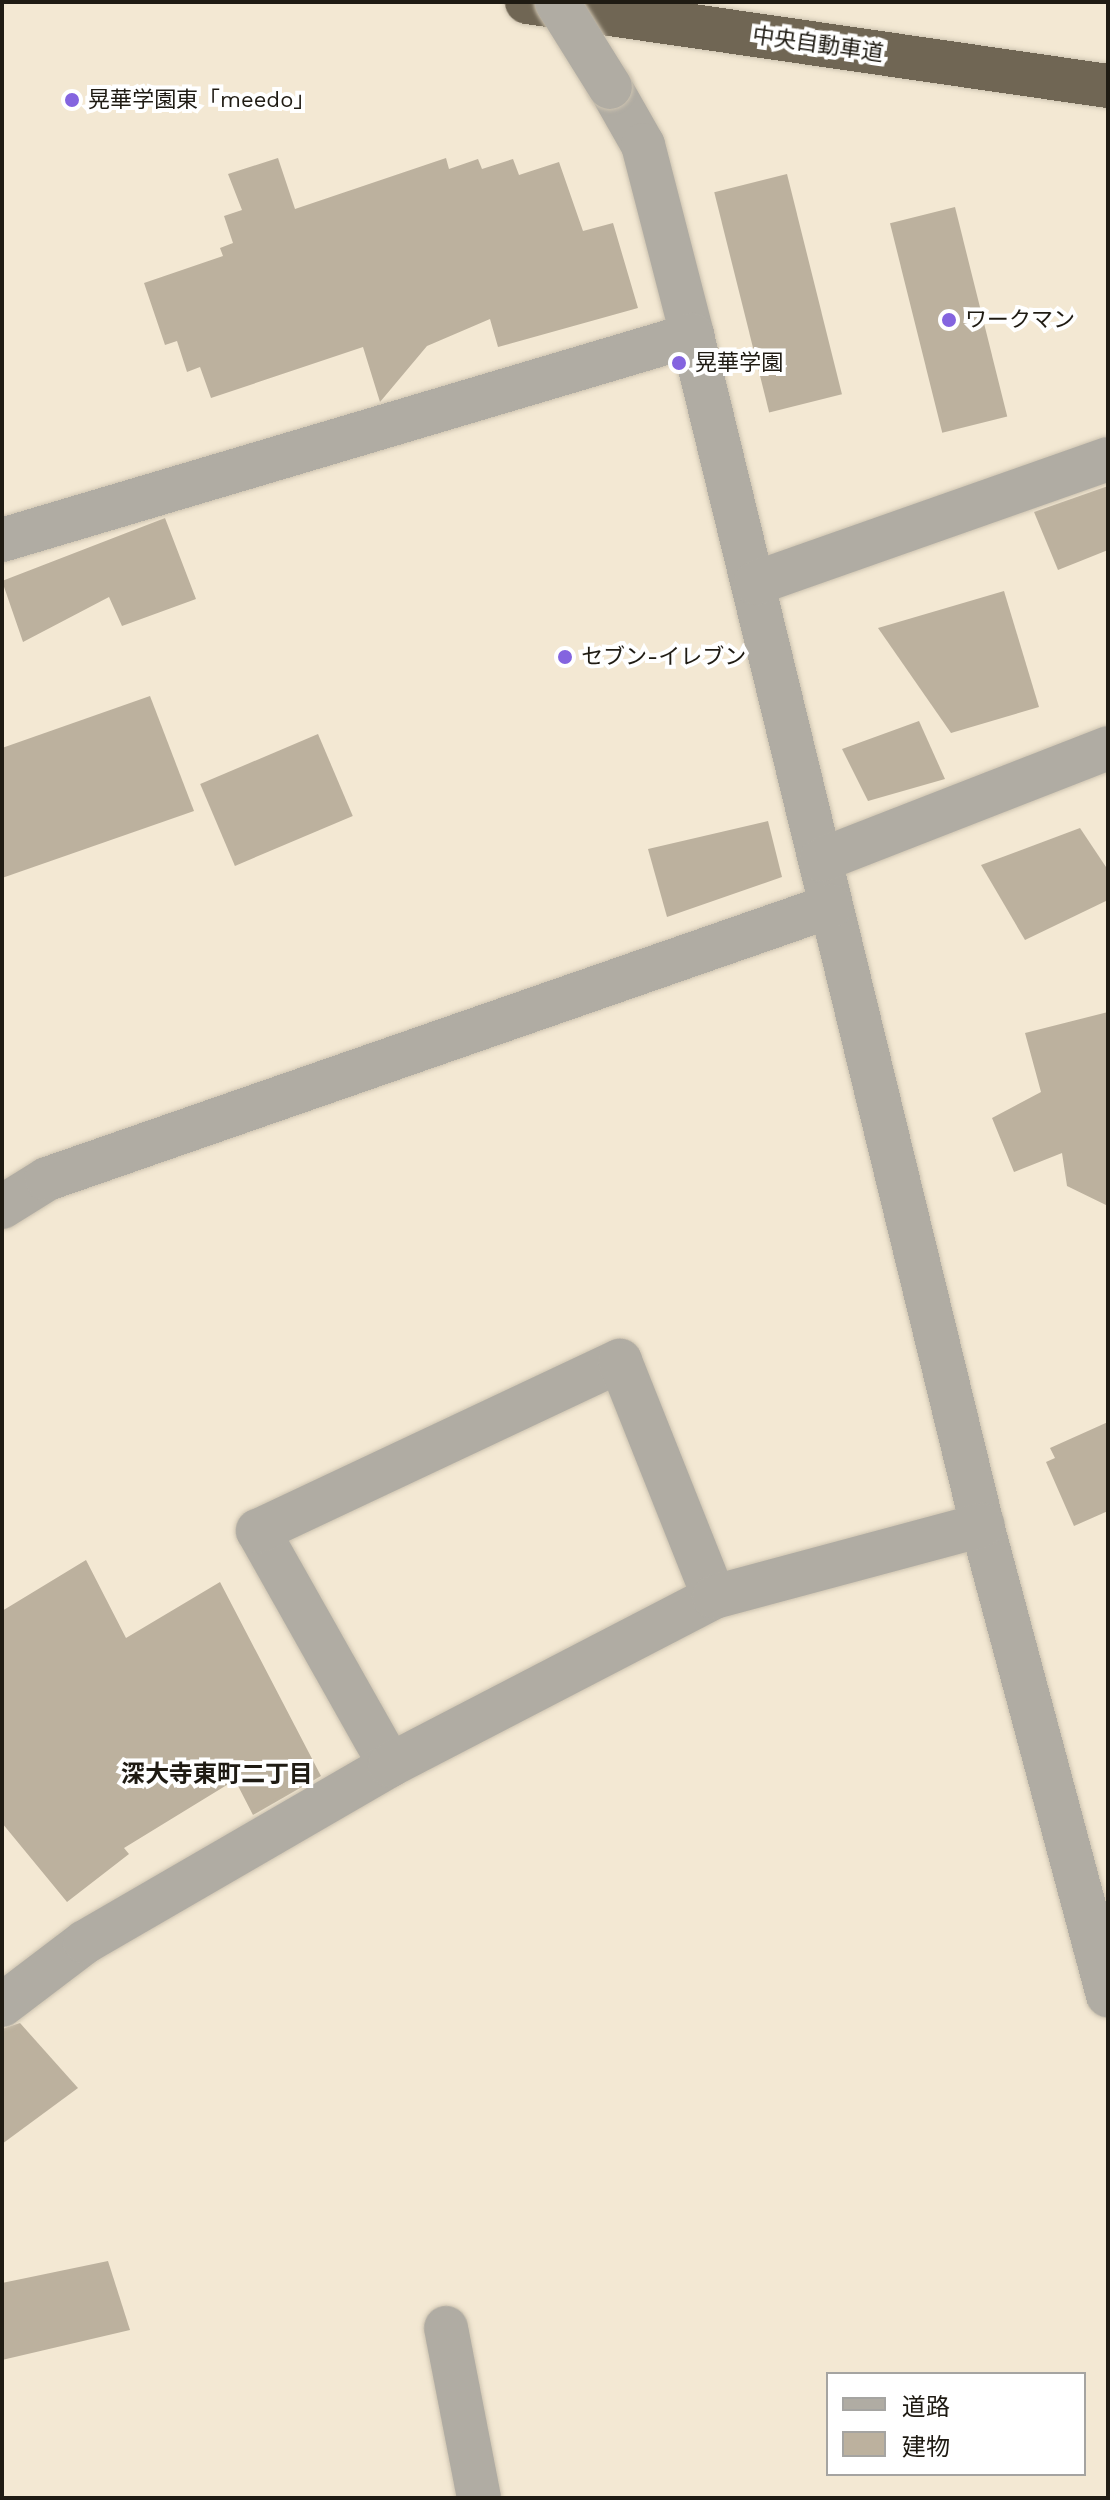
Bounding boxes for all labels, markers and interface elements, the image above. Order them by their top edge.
street label: 中央自動車道 [751,22,885,66]
place label: 晃華学園東「meedo」 [88,87,315,113]
marker: 晃華学園東「meedo」 [63,91,81,109]
place label: ワークマン [965,307,1075,333]
marker: ワークマン [940,311,958,329]
place label: 晃華学園 [695,350,783,376]
marker: 晃華学園 [670,354,688,372]
place label: セブン-イレブン [581,644,746,670]
marker: セブン-イレブン [556,648,574,666]
district label: 深大寺東町二丁目 [121,1761,313,1789]
legend [826,2372,1086,2476]
text: 道路 [902,2393,950,2421]
text: 建物 [902,2433,950,2461]

